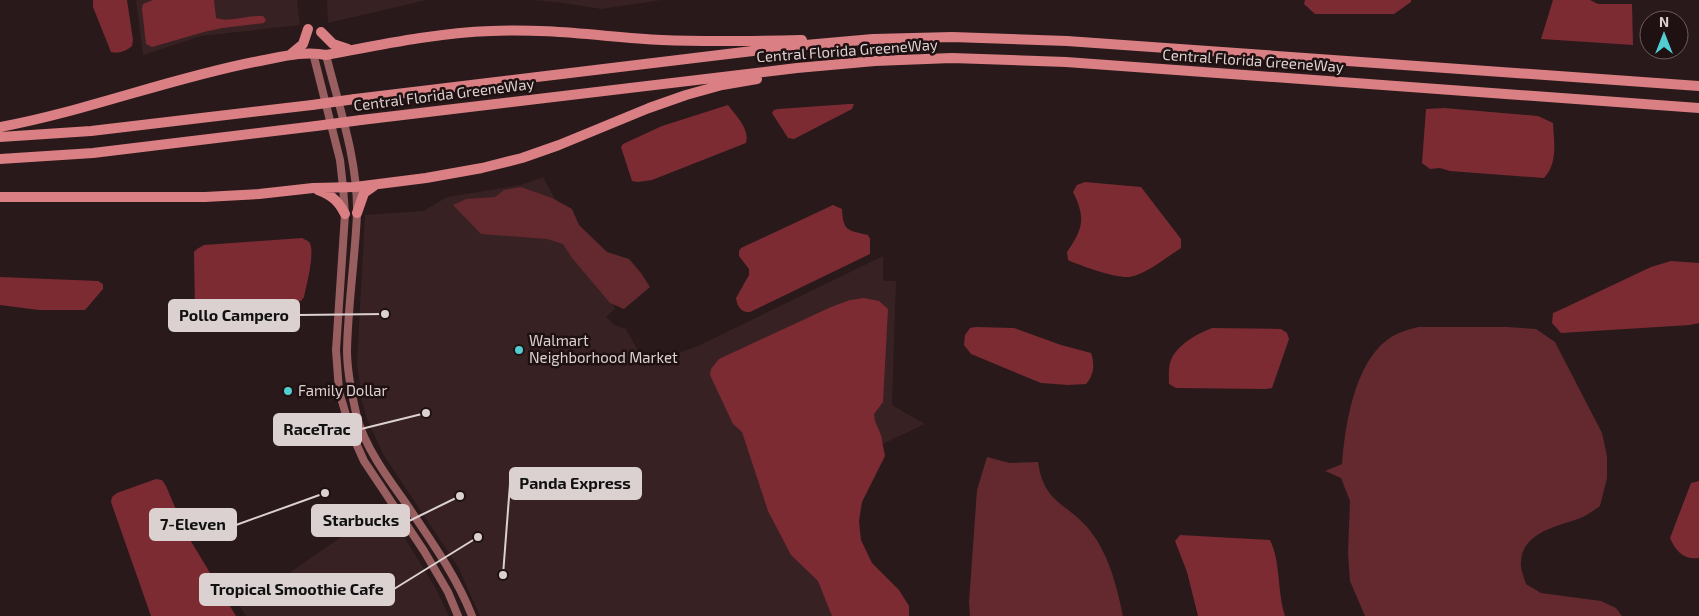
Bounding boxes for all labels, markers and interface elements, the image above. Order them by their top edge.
north arrow [1639,10,1689,60]
text: N [1659,13,1669,30]
street label: Central Florida GreeneWay [756,35,938,65]
street label: Central Florida GreeneWay [1162,45,1344,75]
street label: Central Florida GreeneWay [353,74,535,114]
callout: Pollo Campero [169,300,299,331]
text: Pollo Campero [179,305,289,324]
place label: Walmart Neighborhood Market [529,331,678,366]
marker: Walmart Neighborhood Market [513,344,525,356]
place label: Family Dollar [298,381,388,399]
marker: Family Dollar [282,385,294,397]
callout: RaceTrac [274,414,361,445]
text: RaceTrac [283,419,351,438]
callout: Panda Express [510,468,641,499]
text: Panda Express [519,473,631,492]
callout: Starbucks [312,505,409,536]
callout: 7-Eleven [150,509,236,540]
text: Starbucks [323,510,399,529]
text: 7-Eleven [160,514,226,533]
callout: Tropical Smoothie Cafe [200,574,394,605]
text: Tropical Smoothie Cafe [210,579,384,598]

